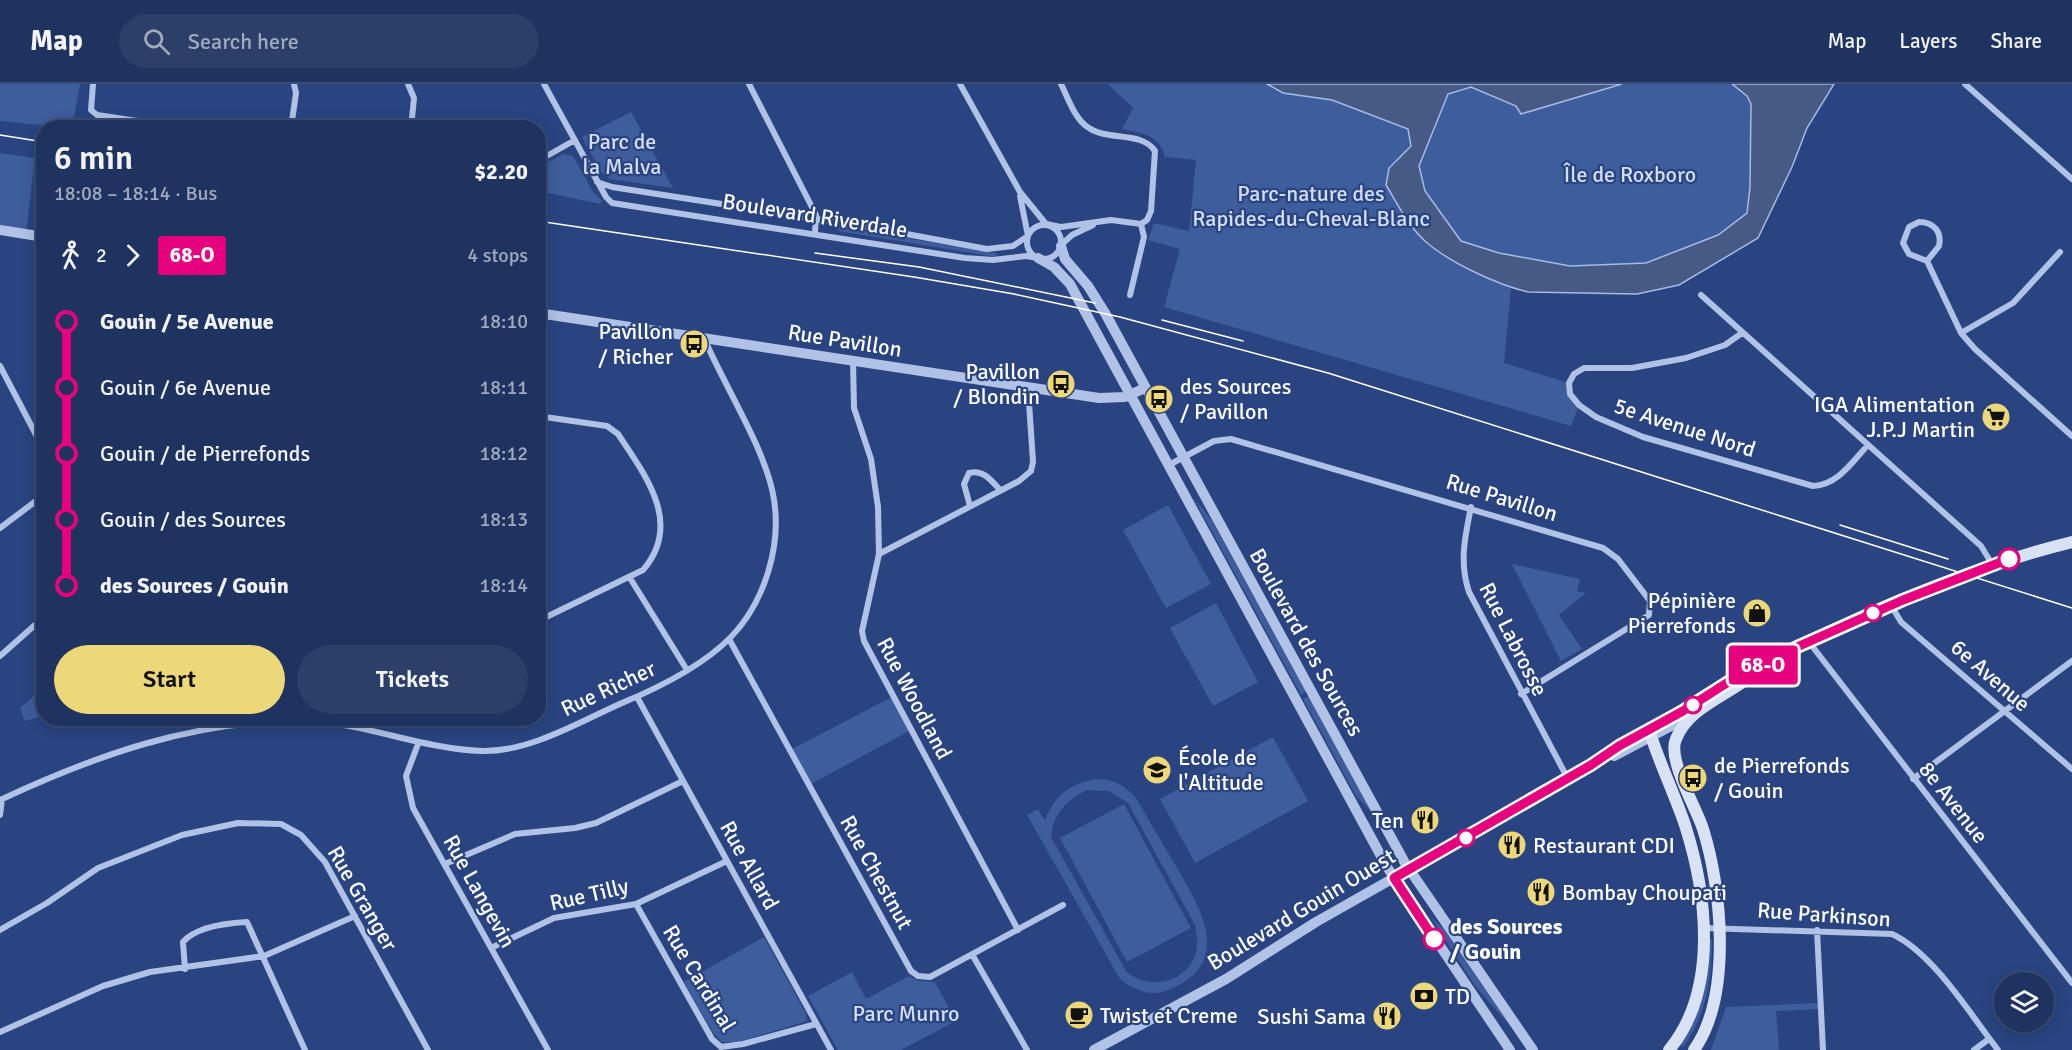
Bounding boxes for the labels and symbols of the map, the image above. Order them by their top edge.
park label: Parc de la Malva [583,128,661,180]
park label: Île de Roxboro [1563,161,1696,188]
park label: Parc-nature des Rapides-du-Cheval-Blanc [1192,180,1430,232]
street label: Boulevard Riverdale [720,188,909,243]
place label: Pavillon / Richer [598,318,673,370]
street label: Rue Pavillon [786,318,904,363]
bus stop icon: Pavillon / Richer [678,328,710,360]
place label: Pavillon / Blondin [953,358,1040,410]
bus stop icon: Pavillon / Blondin [1045,368,1077,400]
place label: des Sources / Pavillon [1180,373,1291,425]
bus stop icon: des Sources / Pavillon [1143,383,1175,415]
place label: IGA Alimentation J.P.J Martin [1814,391,1975,443]
street label: 5e Avenue Nord [1611,392,1759,463]
supermarket icon: IGA Alimentation J.P.J Martin [1980,401,2012,433]
street label: Rue Pavillon [1443,468,1561,527]
street label: Boulevard des Sources [1244,544,1369,741]
unlabelled marker [1998,548,2020,570]
street label: Rue Labrosse [1473,578,1554,701]
place label: Pépinière Pierrefonds [1628,587,1736,639]
shop icon: Pépinière Pierrefonds [1741,597,1773,629]
unlabelled marker [1864,604,1882,622]
street label: Rue Woodland [871,633,958,764]
street label: 6e Avenue [1945,634,2036,717]
line badge: 68-O [1721,646,1805,684]
street label: Rue Richer [557,655,660,722]
unlabelled marker [1684,696,1702,714]
place label: École de l'Altitude [1178,744,1264,796]
place label: de Pierrefonds / Gouin [1714,752,1850,804]
school or university icon: École de l'Altitude [1141,754,1173,786]
street label: 8e Avenue [1913,756,1994,849]
bus stop icon: de Pierrefonds / Gouin [1677,762,1709,794]
restaurant icon: Ten [1409,804,1441,836]
place label: Ten [1372,807,1404,834]
street label: Rue Chestnut [834,811,919,934]
street label: Rue Allard [714,816,785,914]
unlabelled marker [1457,829,1475,847]
restaurant icon: Restaurant CDI [1496,829,1528,861]
street label: Rue Langevin [437,830,522,952]
place label: Restaurant CDI [1533,832,1675,859]
street label: Rue Granger [322,841,403,955]
street label: Boulevard Gouin Ouest [1202,842,1400,976]
street label: Rue Tilly [547,872,632,917]
restaurant icon: Bombay Choupati [1525,876,1557,908]
place label: Bombay Choupati [1562,879,1727,906]
street label: Rue Parkinson [1756,896,1892,933]
place label: des Sources / Gouin [1450,913,1563,965]
street label: Rue Cardinal [657,920,742,1037]
marker: des Sources / Gouin [1423,928,1445,950]
bank icon: TD [1408,980,1440,1012]
place label: TD [1445,983,1470,1010]
cafe icon: Twist et Creme [1063,999,1095,1031]
park label: Parc Munro [853,1000,959,1027]
restaurant icon: Sushi Sama [1371,1000,1403,1032]
place label: Twist et Creme [1100,1002,1238,1029]
place label: Sushi Sama [1257,1003,1366,1030]

